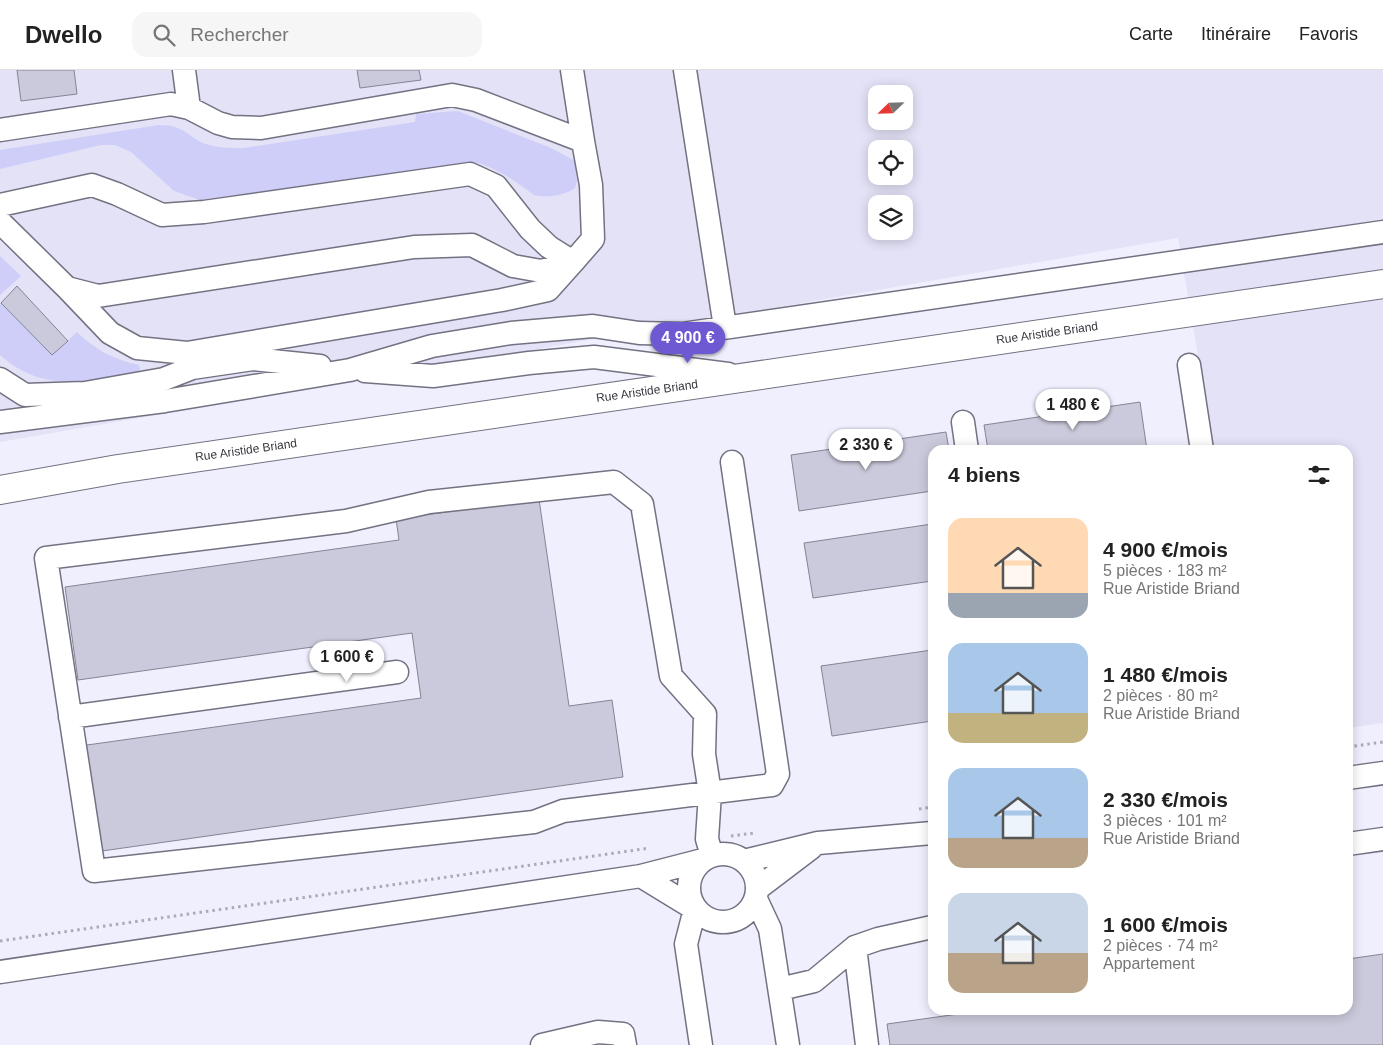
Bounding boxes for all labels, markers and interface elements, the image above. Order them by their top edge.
search box [132,12,482,57]
text: Dwello [25,21,102,48]
icon: search [150,21,178,49]
text: Rechercher [190,24,289,45]
text: Carte [1129,24,1173,44]
text: Itinéraire [1201,24,1271,44]
text: Favoris [1299,24,1358,44]
north arrow [868,85,912,130]
map controls [868,85,913,240]
button: locate [868,140,913,185]
button: layers [868,195,913,240]
street label: Rue Aristide Briand [995,319,1099,347]
pin: 4 900 € [642,322,734,364]
text: 4 900 € [661,329,715,346]
street label: Rue Aristide Briand [595,377,699,405]
pin: 1 480 € [1027,388,1119,431]
text: 1 480 € [1046,396,1100,413]
pin: 2 330 € [820,428,912,471]
street label: Rue Aristide Briand [194,436,298,464]
text: 2 330 € [839,436,893,453]
icon: filters [1305,461,1333,489]
text: 4 biens [948,463,1020,486]
icon: home [988,538,1048,598]
text: 4 900 €/mois [1103,538,1228,561]
text: 5 pièces · 183 m² [1103,562,1227,579]
text: Rue Aristide Briand [1103,580,1240,597]
pin: 1 600 € [301,640,393,683]
text: 1 600 € [320,648,374,665]
icon: home [988,663,1048,723]
text: 1 480 €/mois [1103,663,1228,686]
text: 2 pièces · 80 m² [1103,687,1218,704]
text: Rue Aristide Briand [1103,705,1240,722]
icon: home [988,788,1048,848]
text: 2 330 €/mois [1103,788,1228,811]
text: 3 pièces · 101 m² [1103,812,1227,829]
text: Rue Aristide Briand [1103,830,1240,847]
icon: home [988,913,1048,973]
text: 1 600 €/mois [1103,913,1228,936]
text: 2 pièces · 74 m² [1103,937,1218,954]
text: Appartement [1103,955,1195,972]

